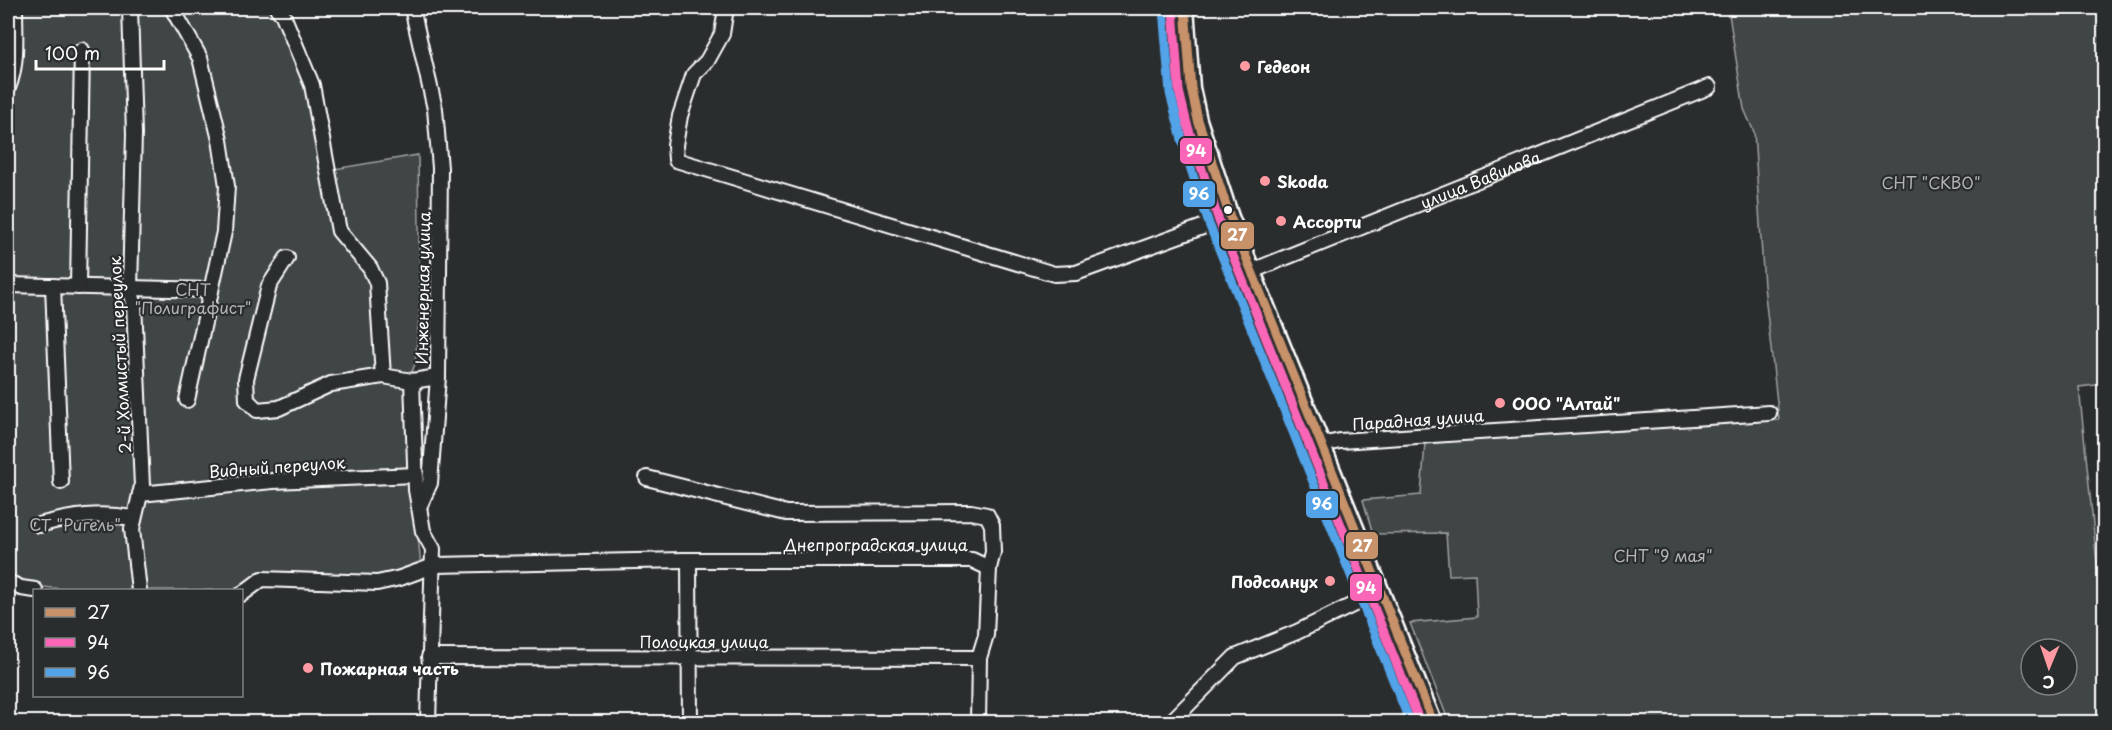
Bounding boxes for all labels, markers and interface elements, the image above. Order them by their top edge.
scale bar [36,33,164,71]
text: 100 m [45,39,100,66]
place label: Гедеон [1257,54,1310,78]
marker: Гедеон [1238,59,1252,73]
line badge: 94 [1179,137,1213,165]
text: 94 [1186,138,1206,162]
street label: улица Вавилова [1416,144,1544,214]
place label: Skoda [1277,169,1328,193]
park label: СНТ "СКВО" [1881,170,1981,194]
marker: Skoda [1258,174,1272,188]
line badge: 96 [1182,180,1216,208]
text: 96 [1189,181,1209,205]
unlabelled marker [1222,204,1234,216]
place label: Ассорти [1293,209,1362,233]
street label: Инженерная улица [409,211,435,365]
marker: Ассорти [1274,214,1288,228]
line badge: 27 [1220,221,1255,250]
text: 27 [1227,222,1248,246]
street label: 2-й Холмистый переулок [102,255,136,454]
park label: СНТ "Полиграфист" [135,277,251,319]
place label: ООО "Алтай" [1512,391,1620,415]
marker: ООО "Алтай" [1493,396,1507,410]
street label: Парадная улица [1351,402,1485,436]
street label: Видный переулок [208,449,346,483]
line badge: 96 [1305,490,1339,519]
text: 96 [1312,491,1332,515]
park label: СТ "Ригель" [29,512,121,536]
line badge: 27 [1345,531,1379,560]
street label: Днепроградская улица [783,532,968,556]
text: 27 [1352,533,1373,557]
park label: СНТ "9 мая" [1613,543,1713,567]
place label: Подсолнух [1231,569,1318,593]
line badge: 94 [1349,573,1383,602]
marker: Подсолнух [1323,574,1337,588]
text: 94 [1356,575,1376,599]
legend [33,589,243,697]
text: 27 [87,598,109,625]
text: 94 [87,628,109,655]
street label: Полоцкая улица [639,629,769,653]
north arrow [2019,637,2079,697]
place label: Пожарная часть [320,656,459,680]
text: 96 [87,658,110,685]
marker: Пожарная часть [301,661,315,675]
text: С [2042,671,2055,695]

